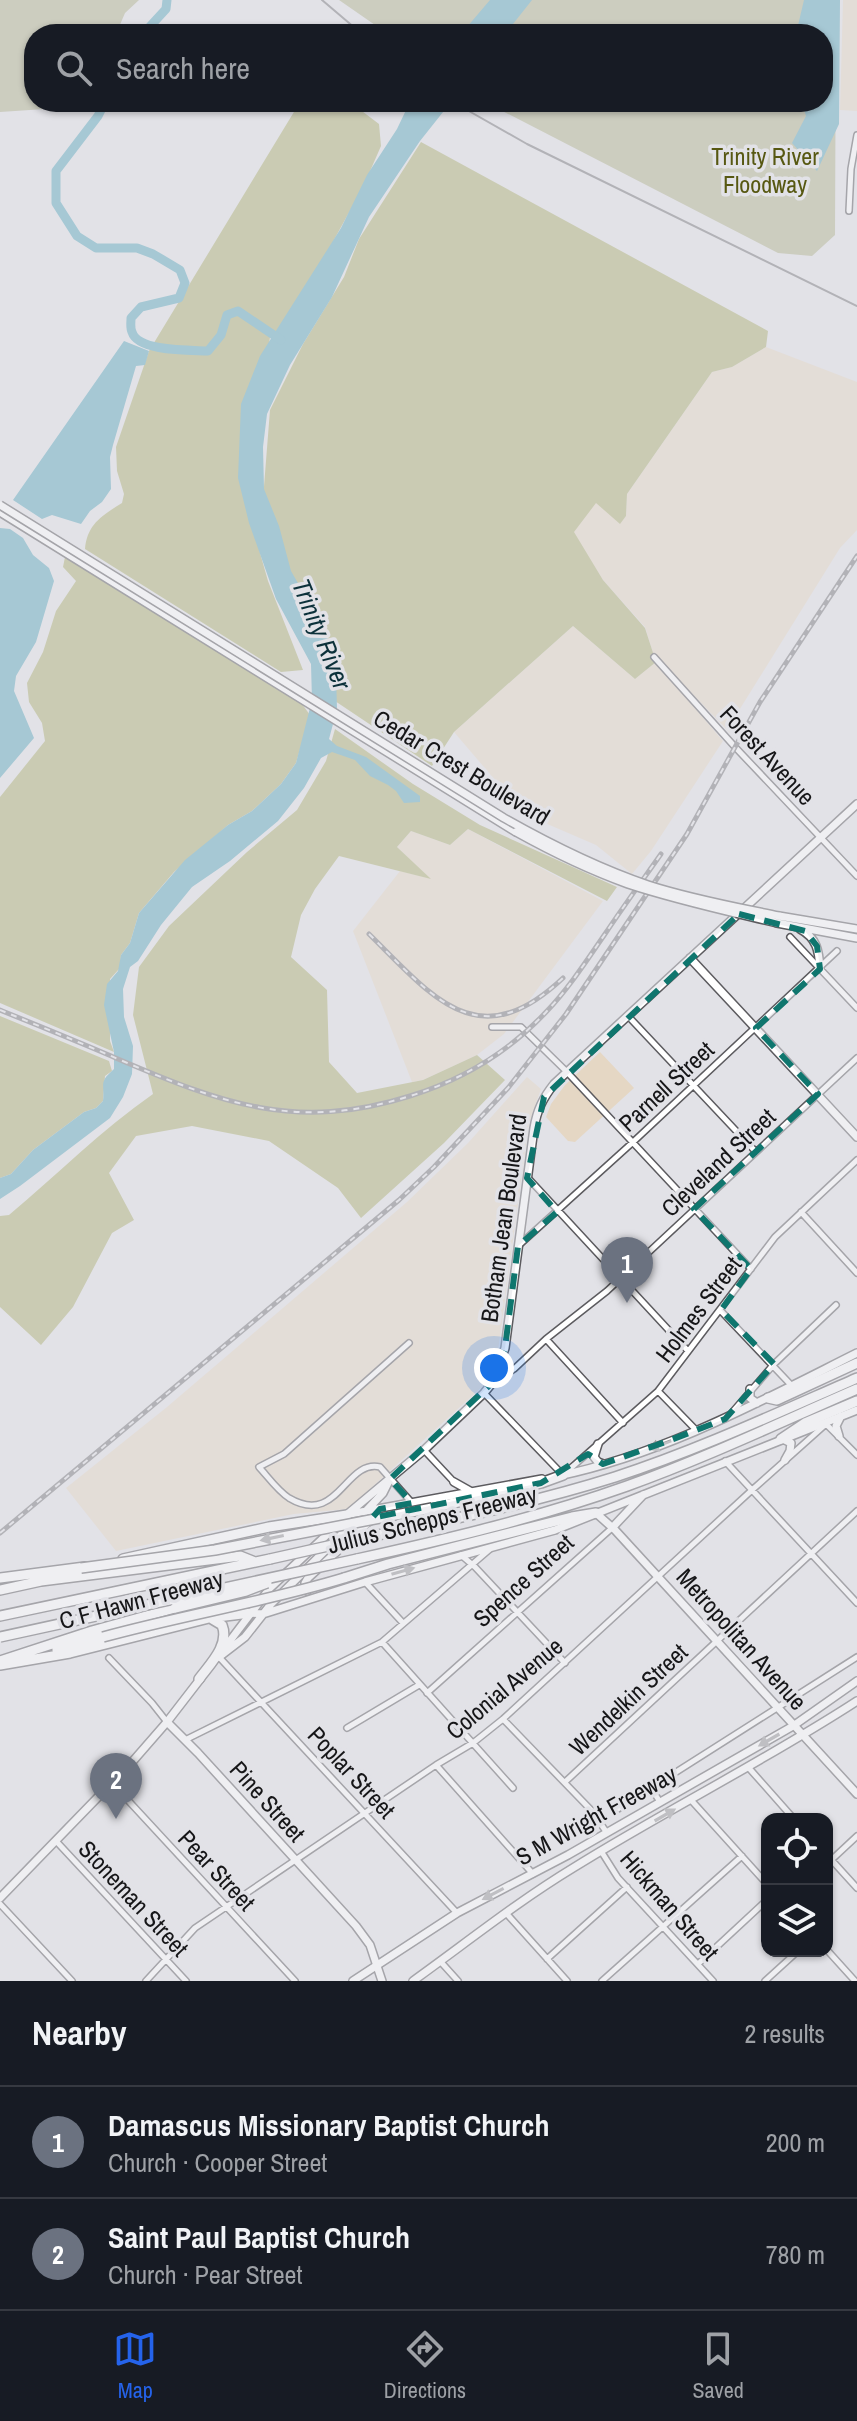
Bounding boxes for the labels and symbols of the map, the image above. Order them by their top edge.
park label: Trinity River Floodway [711,140,819,200]
water label: Trinity River [284,574,360,695]
street label: Forest Avenue [713,698,823,812]
street label: Cedar Crest Boulevard [368,702,556,832]
street label: Parnell Street [611,1033,721,1138]
street label: Cleveland Street [654,1100,782,1223]
street label: Botham Jean Boulevard [473,1112,533,1324]
pin: 1 [601,1237,653,1303]
street label: Holmes Street [648,1249,749,1368]
your location [474,1348,514,1388]
one-way arrow [648,1439,672,1451]
street label: Julius Schepps Freeway [324,1478,540,1560]
street label: Spence Street [466,1526,580,1634]
one-way arrow [260,1532,285,1545]
street label: Metropolitan Avenue [670,1561,814,1717]
street label: C F Hawn Freeway [56,1562,227,1636]
one-way arrow [392,1564,416,1577]
street label: Colonial Avenue [439,1630,569,1746]
street label: Wendelkin Street [562,1636,694,1762]
street label: Poplar Street [301,1719,403,1825]
one-way arrow [758,1733,780,1747]
pin: 2 [90,1753,142,1819]
street label: Pine Street [223,1754,313,1849]
street label: S M Wright Freeway [510,1758,682,1872]
one-way arrow [654,1808,676,1822]
street label: Pear Street [171,1823,263,1918]
street label: Stoneman Street [72,1833,196,1963]
street label: Hickman Street [613,1843,727,1967]
one-way arrow [482,1888,505,1901]

